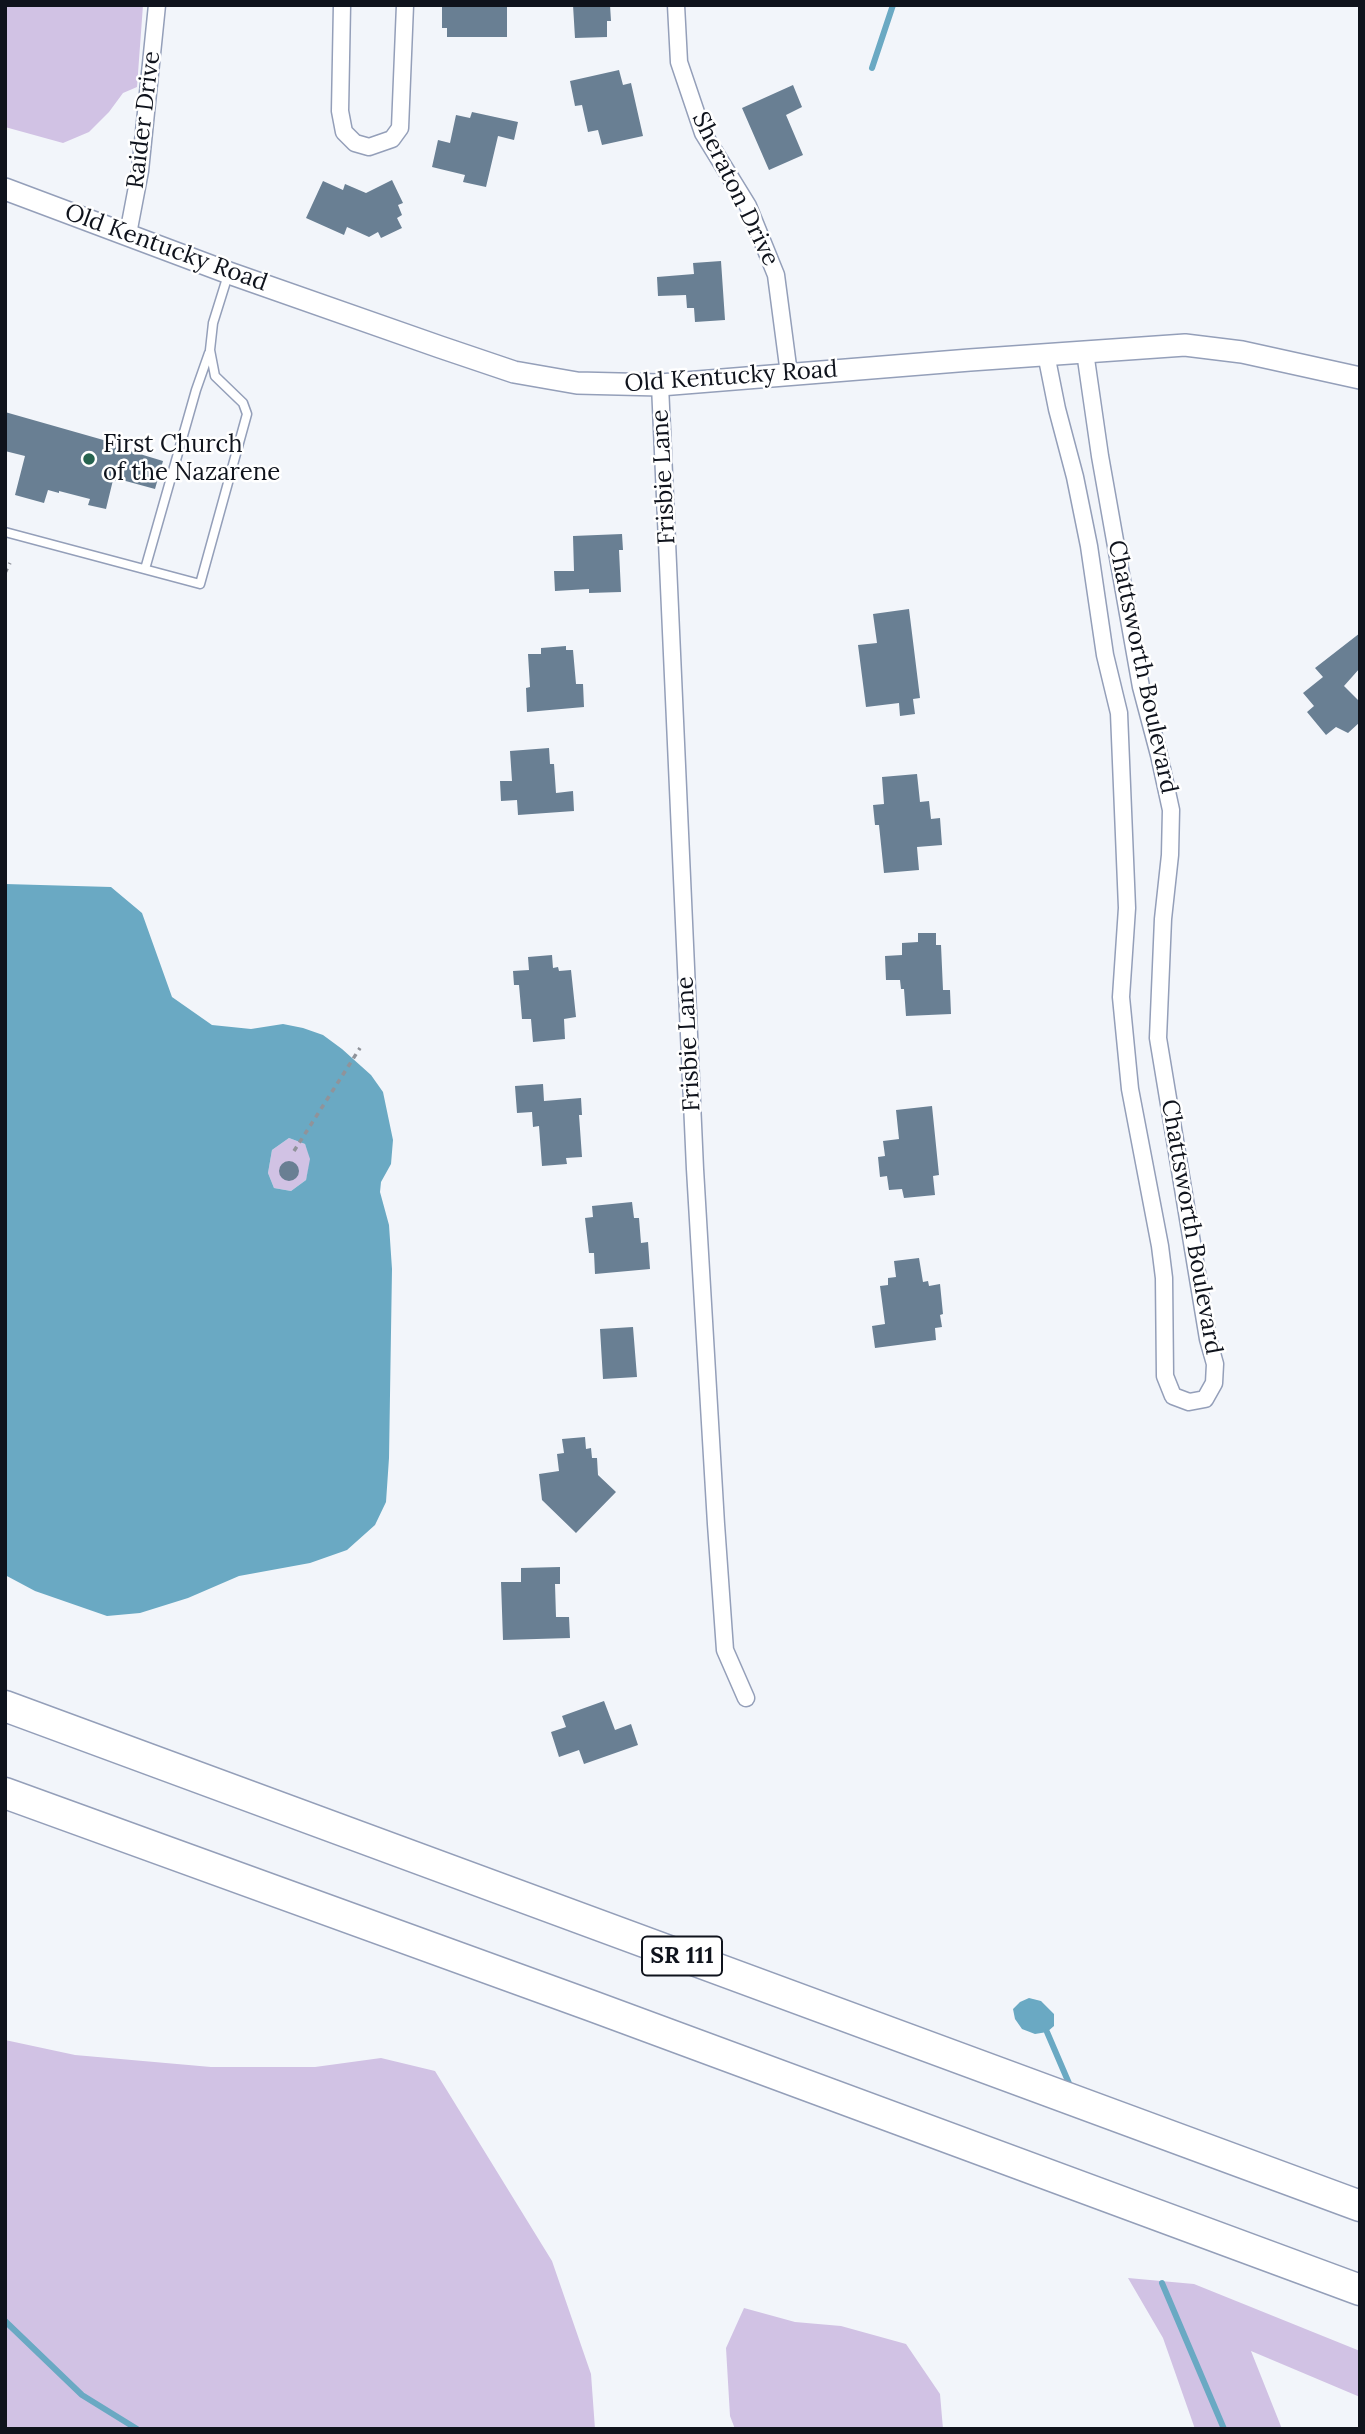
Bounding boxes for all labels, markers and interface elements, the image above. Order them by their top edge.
street label: Raider Drive [121,50,167,190]
street label: Sheraton Drive [685,107,785,271]
street label: Old Kentucky Road [61,198,271,298]
street label: Old Kentucky Road [623,355,839,399]
street label: Frisbie Lane [646,409,682,545]
place label: First Church of the Nazarene [103,431,280,487]
marker: First Church of the Nazarene [81,451,97,467]
street label: Chattsworth Boulevard [1101,538,1183,796]
street label: Frisbie Lane [671,976,707,1112]
street label: Chattsworth Boulevard [1154,1097,1228,1357]
road number: SR 111 [642,1937,722,1976]

